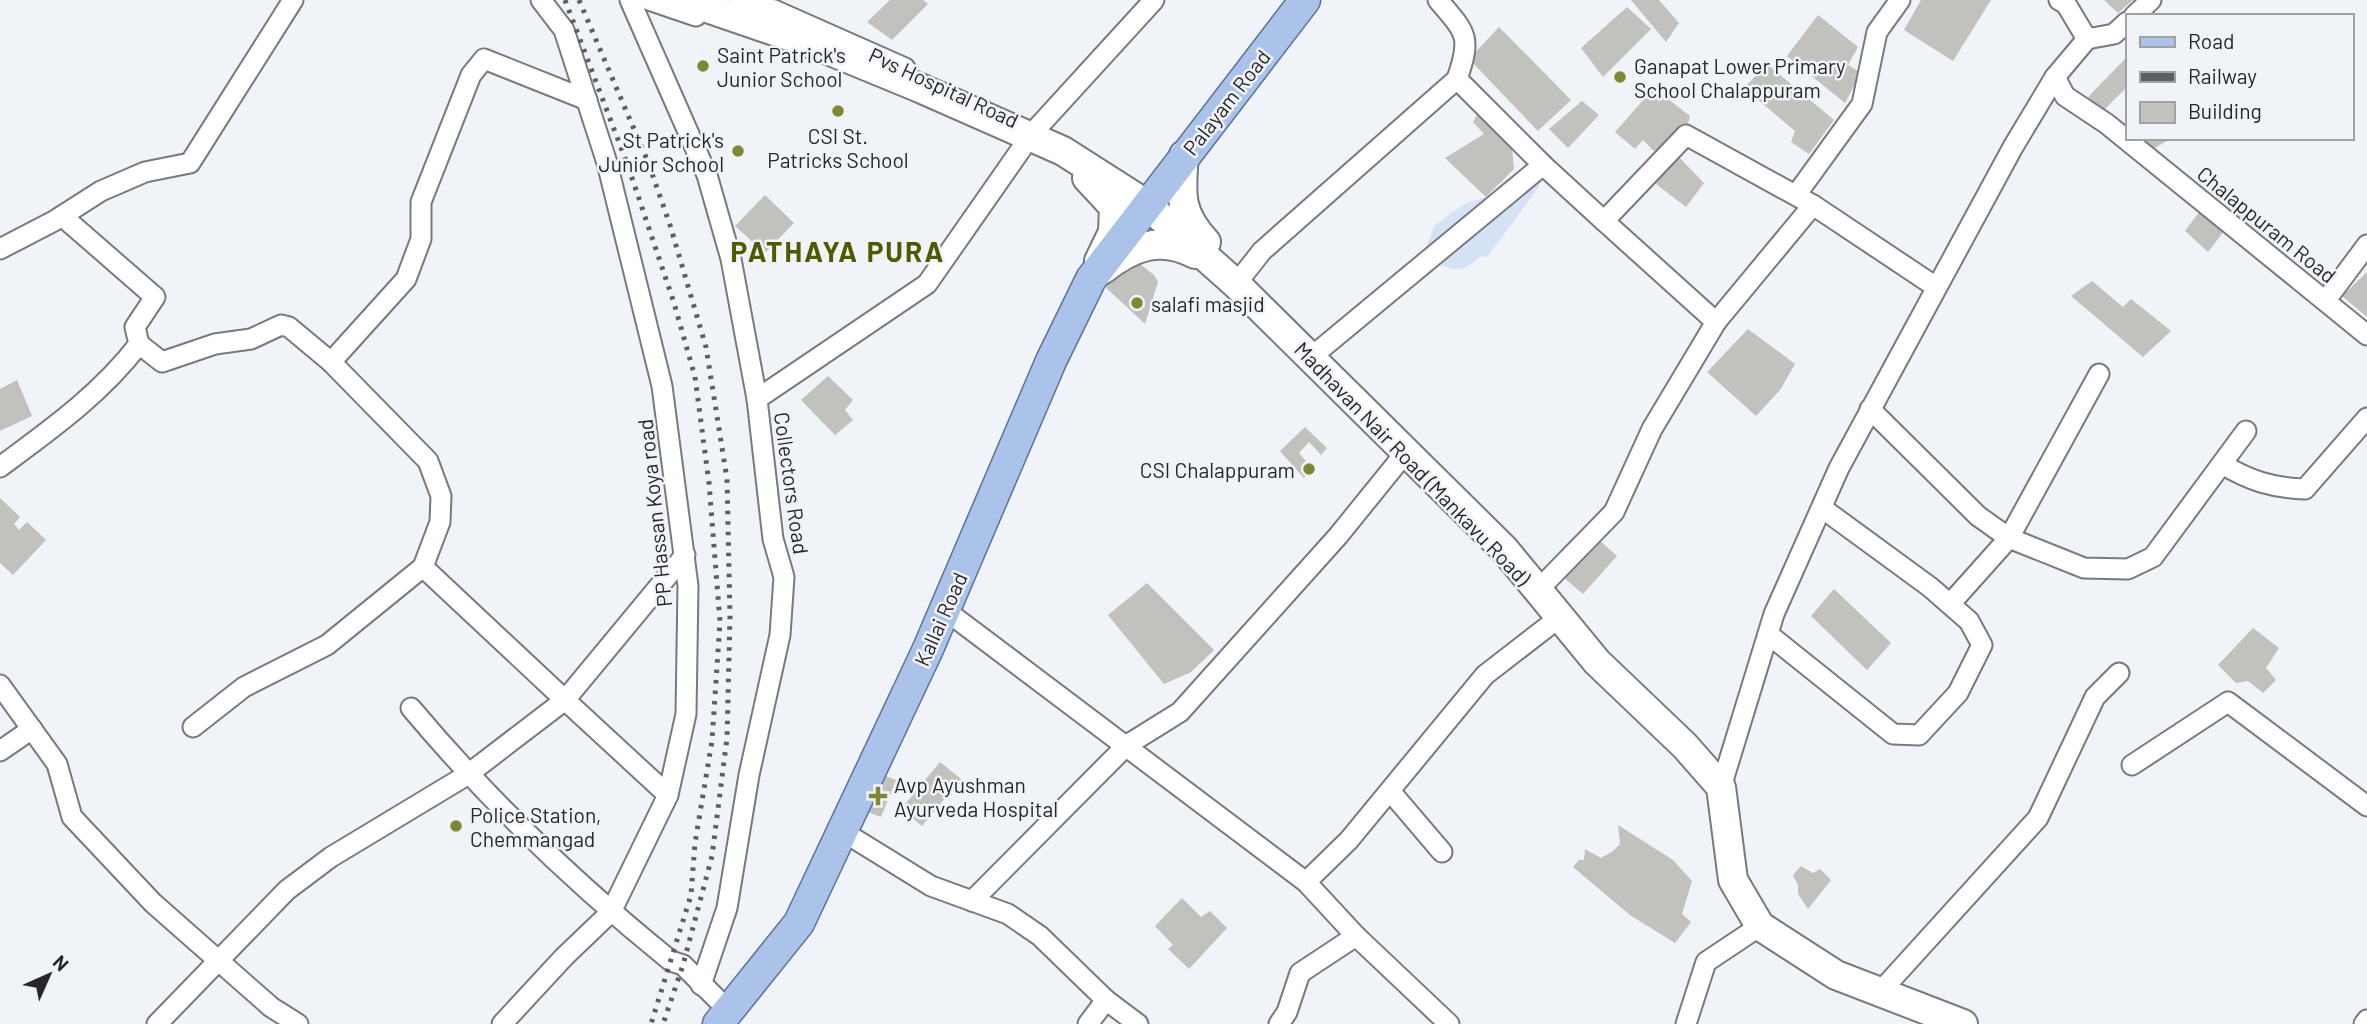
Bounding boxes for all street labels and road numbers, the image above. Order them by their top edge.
street label: Pvs Hospital Road [865,41,1023,133]
street label: Palayam Road [1177,44,1275,160]
street label: Chalappuram Road [2193,160,2341,288]
street label: Madhavan Nair Road (Mankavu Road) [1290,336,1537,590]
street label: Collectors Road [770,410,814,556]
street label: PP Hassan Koya road [632,418,676,608]
street label: Kallai Road [908,568,972,670]

